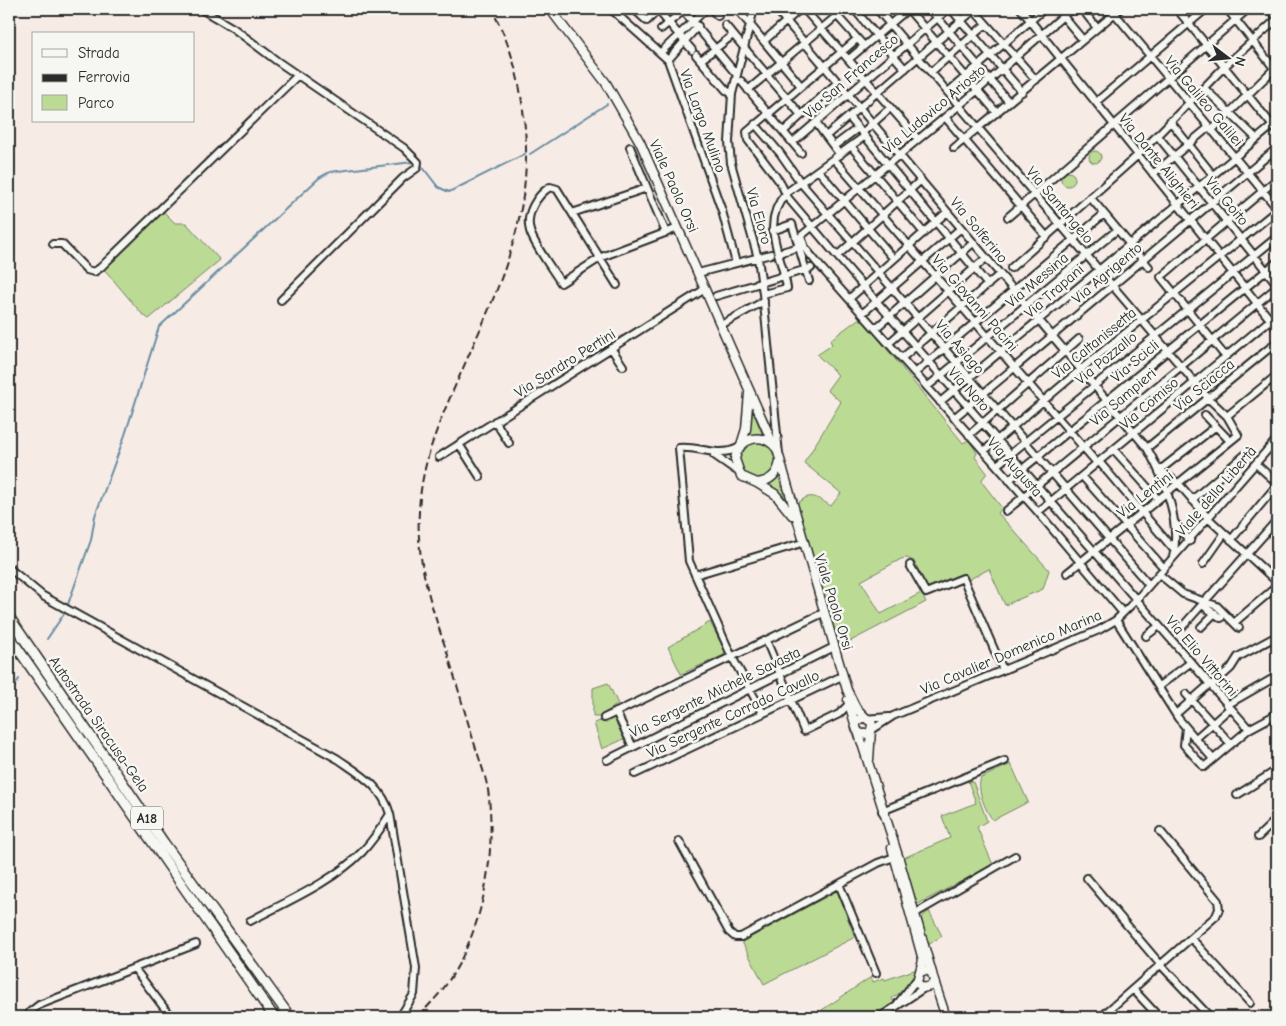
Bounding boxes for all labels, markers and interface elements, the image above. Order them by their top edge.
street label: Via San Francesco [800,30,902,122]
legend [32,32,195,122]
north arrow [1204,32,1254,82]
text: Strada [78,44,120,62]
street label: Via Galileo Galilei [1161,52,1247,150]
text: N [1231,55,1249,68]
street label: Via Ludovico Ariosto [879,61,989,157]
street label: Via Largo Mulino [676,67,730,175]
text: Ferrovia [78,68,130,86]
text: Parco [78,94,114,112]
street label: Via Dante Alighieri [1115,110,1203,212]
street label: Viale Paolo Orsi [645,137,703,235]
street label: Via Santangelo [1023,163,1097,247]
street label: Via Goito [1201,173,1253,229]
street label: Via Eloro [742,186,776,246]
street label: Via Solferino [946,193,1012,267]
street label: Via Agrigento [1068,239,1146,307]
street label: Via Messina [1002,249,1072,311]
street label: Via Giovanni Pacini [928,251,1022,355]
street label: Via Trapani [1021,260,1087,322]
street label: Via Caltanissetta [1048,303,1140,383]
street label: Via Asiago [931,316,989,378]
street label: Via Sandro Pertini [511,325,619,401]
street label: Via Pozzallo [1071,328,1141,388]
street label: Via Scicli [1107,336,1163,386]
street label: Via Sciacca [1170,355,1238,415]
street label: Via Noto [944,363,994,415]
street label: Via Sampieri [1086,364,1160,430]
street label: Via Comiso [1116,373,1182,433]
street label: Via Augusta [984,433,1046,501]
street label: Viale della Libertà [1172,442,1260,540]
street label: Via Lentini [1113,466,1177,522]
street label: Viale Paolo Orsi [811,552,857,652]
street label: Via Cavalier Domenico Marina [918,606,1104,698]
street label: Via Elio Vittorini [1162,612,1242,700]
street label: Via Sergente Michele Savasta [627,643,803,741]
street label: Autostrada Siracusa-Gela [45,653,153,795]
street label: Via Sergente Corrado Cavallo [644,666,822,762]
road number: A18 [131,806,163,830]

